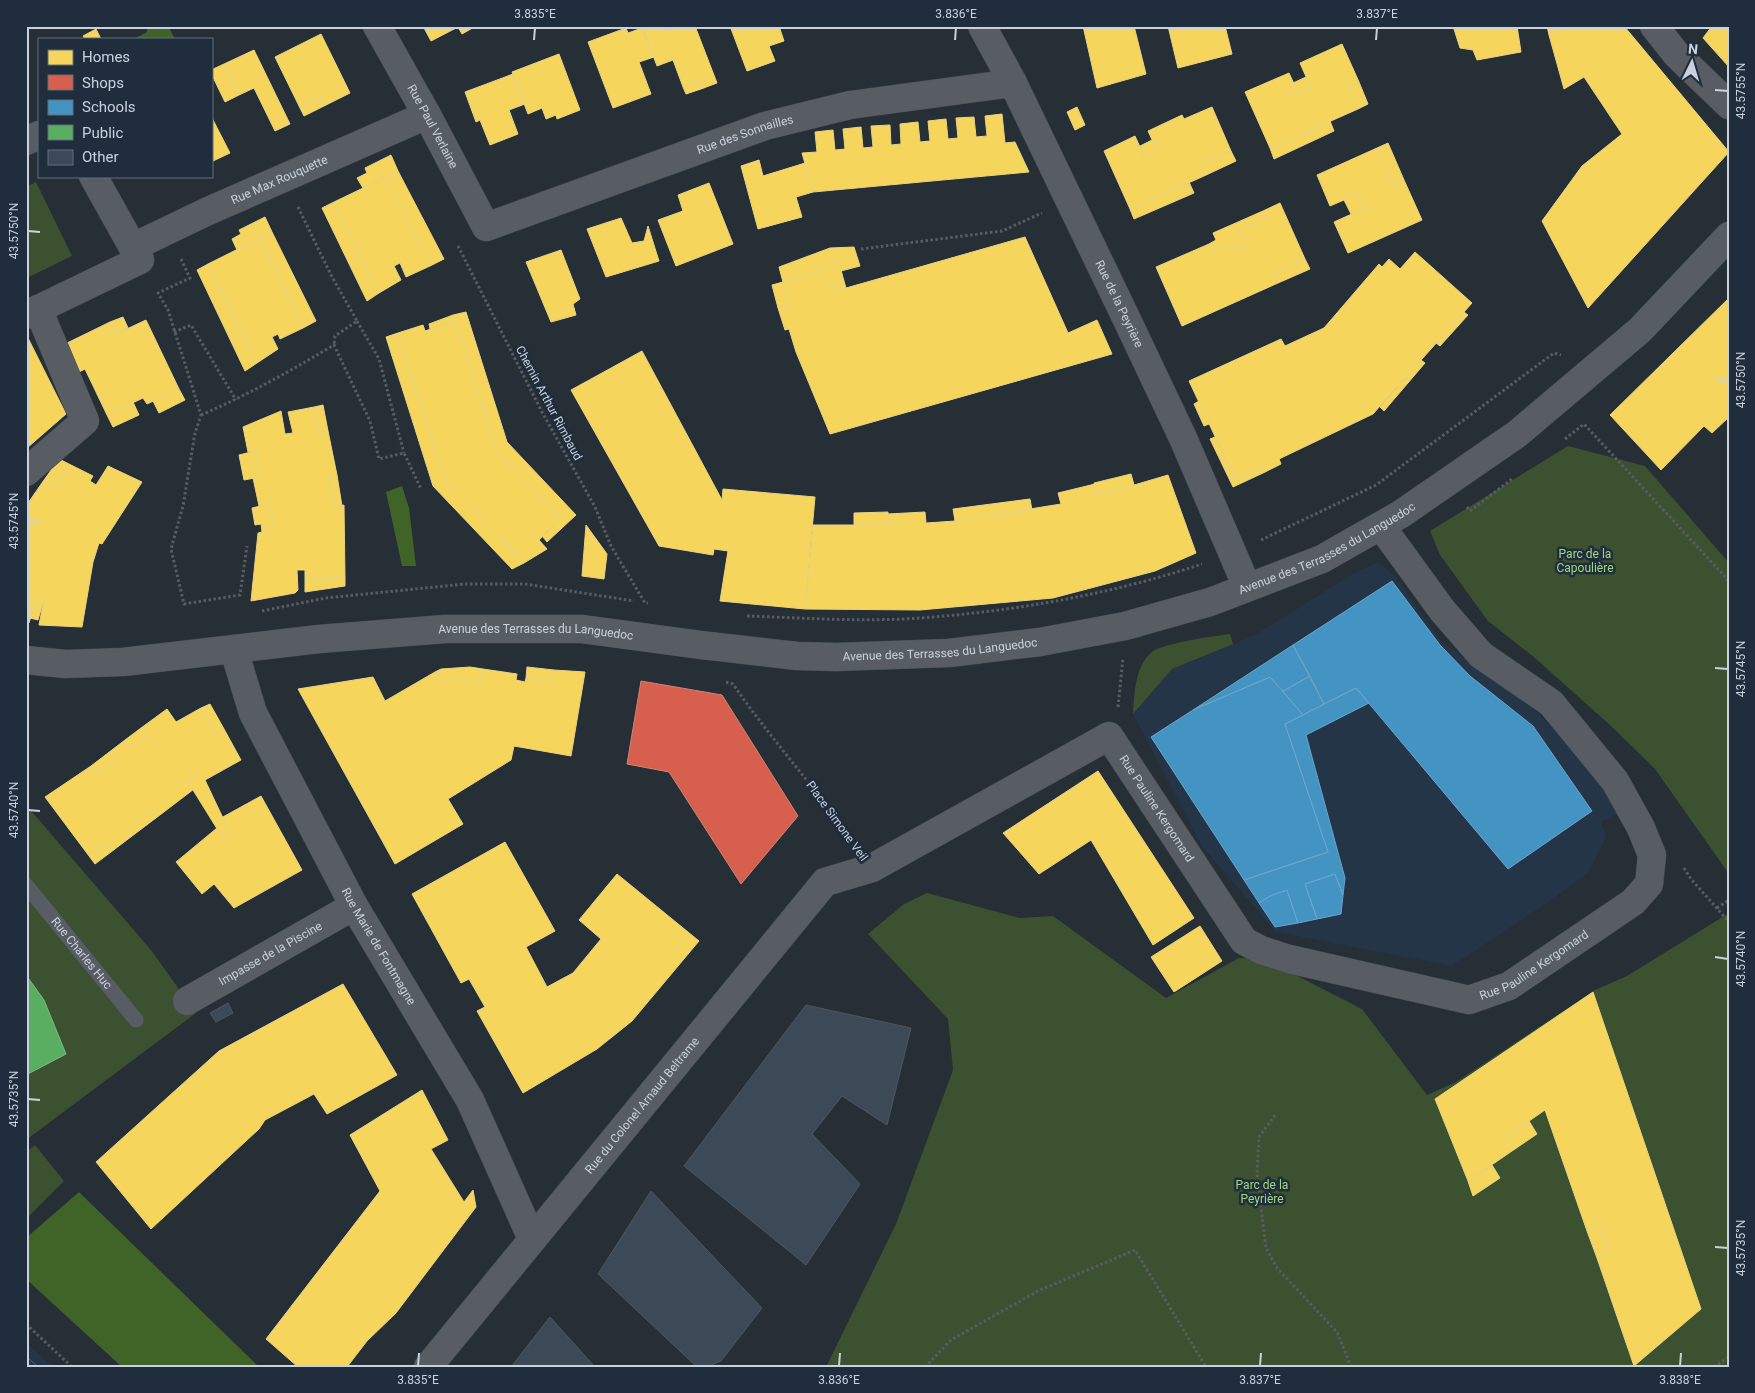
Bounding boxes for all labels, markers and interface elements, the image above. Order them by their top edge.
text: 3.835°E [514,7,556,21]
text: 3.836°E [935,7,977,21]
text: 3.837°E [1356,7,1398,21]
legend [38,38,212,178]
north arrow [1668,38,1718,88]
text: N [1688,41,1699,57]
text: Homes [82,48,130,66]
text: 43.5755°N [1734,63,1748,119]
text: Shops [82,74,124,92]
street label: Rue Paul Verlaine [404,82,461,171]
text: Schools [82,98,136,116]
street label: Rue des Sonnailles [695,112,795,157]
text: Public [82,124,123,142]
text: Other [82,148,119,166]
street label: Rue Max Rouquette [229,152,330,207]
text: 43.5750°N [7,203,21,259]
street label: Rue de la Peyrière [1092,258,1146,350]
street label: Chemin Arthur Rimbaud [513,343,585,463]
text: 43.5750°N [1734,352,1748,408]
text: 43.5745°N [7,493,21,549]
street label: Avenue des Terrasses du Languedoc [1236,499,1418,597]
park label: Parc de la Capoulière [1556,547,1614,575]
street label: Avenue des Terrasses du Languedoc [438,622,634,643]
street label: Avenue des Terrasses du Languedoc [842,635,1038,664]
text: 43.5745°N [1734,641,1748,697]
street label: Rue Pauline Kergomard [1117,753,1197,865]
street label: Place Simone Veil [803,778,871,864]
text: 43.5740°N [7,782,21,838]
street label: Rue Marie de Fontmagne [339,886,419,1008]
street label: Rue Charles Huc [48,915,115,992]
street label: Impasse de la Piscine [216,919,324,988]
street label: Rue Pauline Kergomard [1478,927,1591,1003]
text: 43.5740°N [1734,931,1748,987]
street label: Rue du Colonel Arnaud Beltrame [582,1034,702,1177]
text: 43.5735°N [7,1071,21,1127]
park label: Parc de la Peyrière [1236,1178,1288,1206]
text: 43.5735°N [1734,1220,1748,1276]
text: 3.835°E [397,1373,439,1387]
text: 3.836°E [818,1373,860,1387]
text: 3.837°E [1239,1373,1281,1387]
text: 3.838°E [1659,1373,1701,1387]

